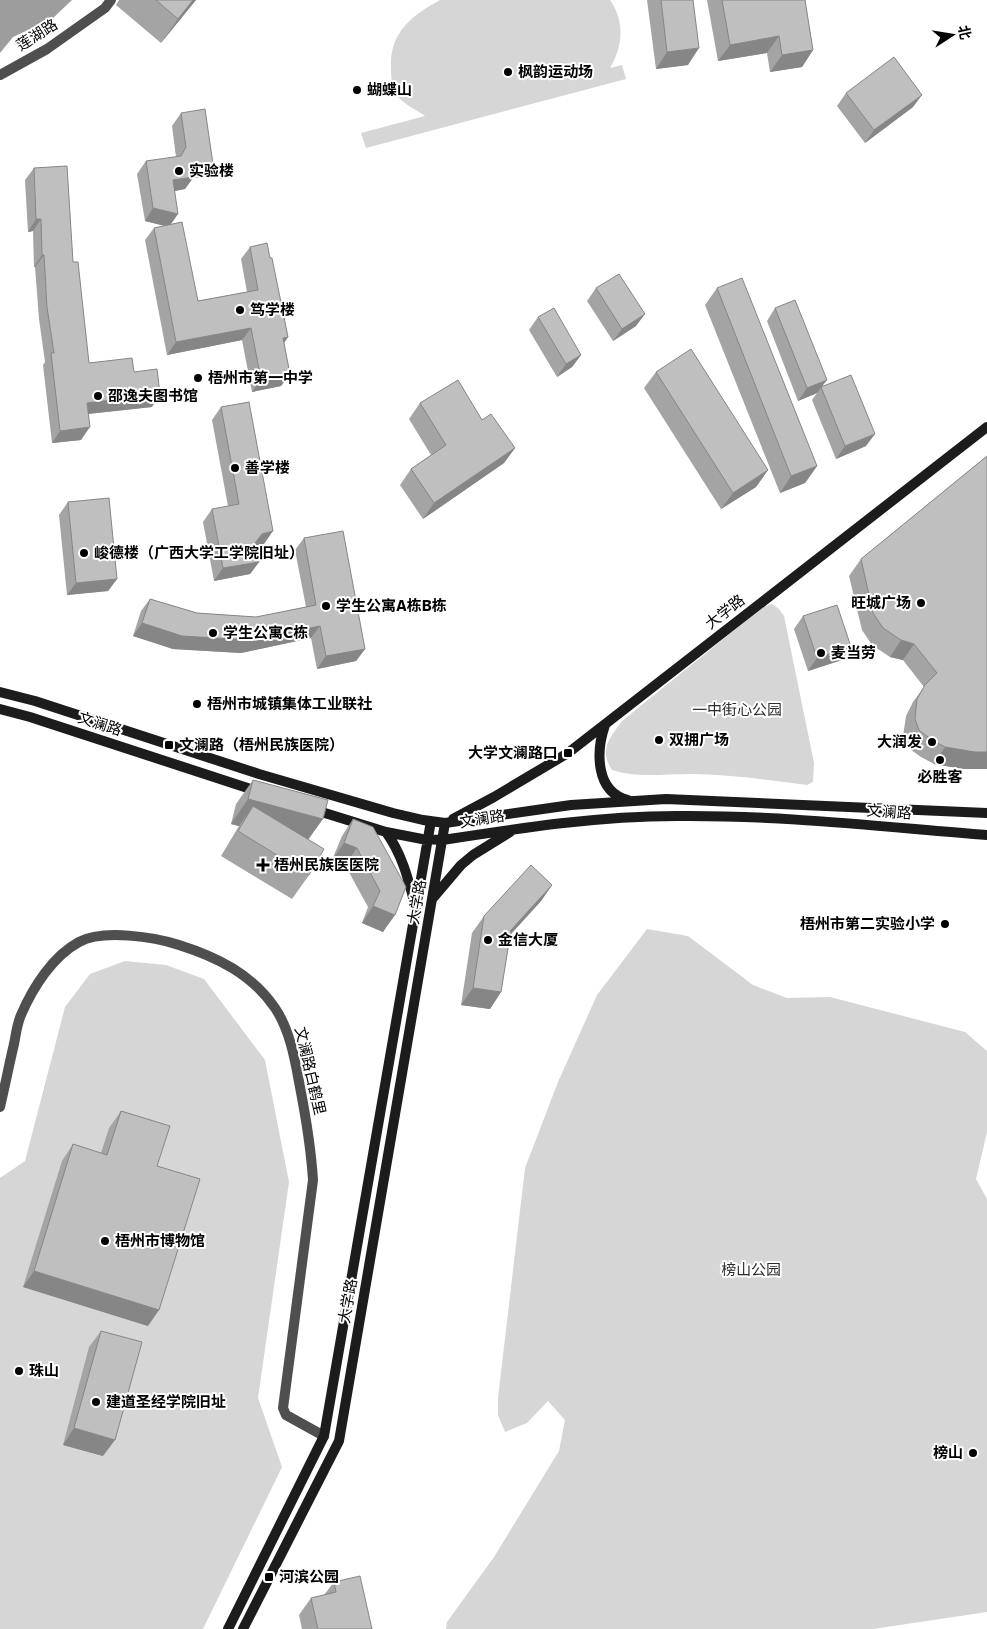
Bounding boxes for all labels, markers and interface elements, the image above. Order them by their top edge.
north arrow [927,10,977,60]
street label: 莲湖路 [13,15,60,54]
text: 北 [955,24,975,41]
place label: 枫韵运动场 [518,62,593,80]
marker: 枫韵运动场 [502,66,514,78]
place label: 蝴蝶山 [367,80,412,98]
marker: 蝴蝶山 [351,84,363,96]
place label: 实验楼 [189,161,234,179]
marker: 实验楼 [173,165,185,177]
place label: 笃学楼 [250,300,295,318]
marker: 笃学楼 [234,304,246,316]
place label: 梧州市第一中学 [208,368,313,386]
marker: 梧州市第一中学 [192,372,204,384]
place label: 邵逸夫图书馆 [108,386,198,404]
marker: 邵逸夫图书馆 [92,390,104,402]
place label: 善学楼 [245,458,290,476]
marker: 善学楼 [229,462,241,474]
place label: 峻德楼（广西大学工学院旧址） [94,543,304,561]
marker: 峻德楼（广西大学工学院旧址） [78,547,90,559]
street label: 大学路 [701,590,748,632]
place label: 旺城广场 [851,593,911,611]
place label: 学生公寓A栋B栋 [336,596,447,614]
marker: 旺城广场 [915,597,927,609]
marker: 学生公寓A栋B栋 [320,600,332,612]
place label: 学生公寓C栋 [223,623,308,641]
marker: 学生公寓C栋 [207,627,219,639]
place label: 麦当劳 [831,643,876,661]
marker: 麦当劳 [815,647,827,659]
place label: 梧州市城镇集体工业联社 [207,694,372,712]
marker: 梧州市城镇集体工业联社 [191,698,203,710]
park label: 一中街心公园 [692,700,782,718]
street label: 文澜路 [76,708,124,739]
place label: 双拥广场 [669,730,729,748]
place label: 大润发 [877,732,922,750]
marker: 双拥广场 [653,734,665,746]
place label: 文澜路（梧州民族医院） [179,735,344,753]
marker: 大润发 [926,736,938,748]
marker: 文澜路（梧州民族医院） [163,739,175,751]
place label: 大学文澜路口 [468,743,558,761]
marker: 大学文澜路口 [562,747,574,759]
marker: 必胜客 [934,754,946,766]
place label: 必胜客 [917,767,963,785]
street label: 文澜路 [866,800,912,822]
street label: 文澜路 [458,806,505,830]
place label: 梧州民族医医院 [274,855,379,873]
marker: 梧州民族医医院 [256,858,270,872]
street label: 大学路 [403,878,429,926]
place label: 梧州市第二实验小学 [800,914,935,932]
marker: 梧州市第二实验小学 [939,918,951,930]
place label: 金信大厦 [498,930,558,948]
marker: 金信大厦 [482,934,494,946]
street label: 文澜路白鹤里 [292,1025,330,1117]
place label: 梧州市博物馆 [115,1231,205,1249]
marker: 梧州市博物馆 [99,1235,111,1247]
park label: 榜山公园 [721,1260,781,1278]
street label: 大学路 [334,1277,360,1325]
place label: 珠山 [29,1361,59,1379]
marker: 珠山 [13,1365,25,1377]
place label: 建道圣经学院旧址 [106,1392,226,1410]
marker: 建道圣经学院旧址 [90,1396,102,1408]
place label: 榜山 [933,1443,963,1461]
marker: 榜山 [967,1447,979,1459]
place label: 河滨公园 [279,1567,339,1585]
marker: 河滨公园 [263,1571,275,1583]

